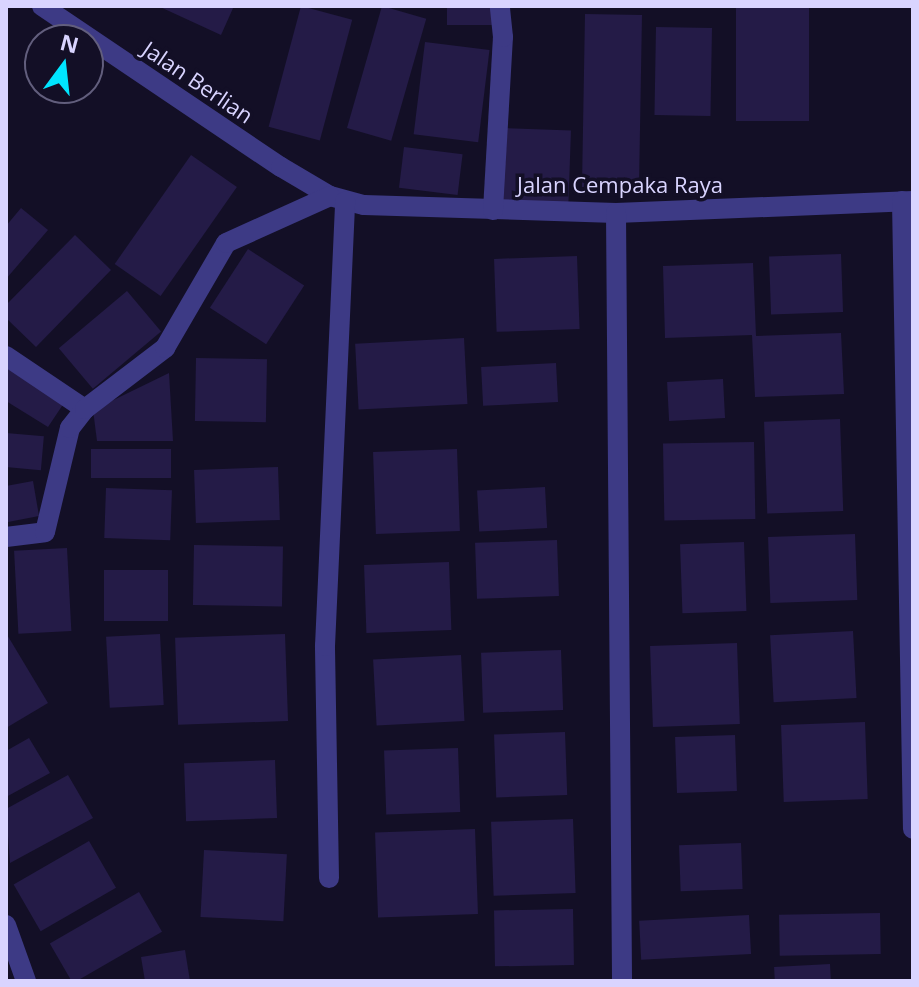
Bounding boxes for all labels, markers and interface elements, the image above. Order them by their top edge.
north arrow [24,24,104,104]
text: N [57,26,82,60]
street label: Jalan Berlian [138,35,258,129]
street label: Jalan Cempaka Raya [517,172,723,198]

